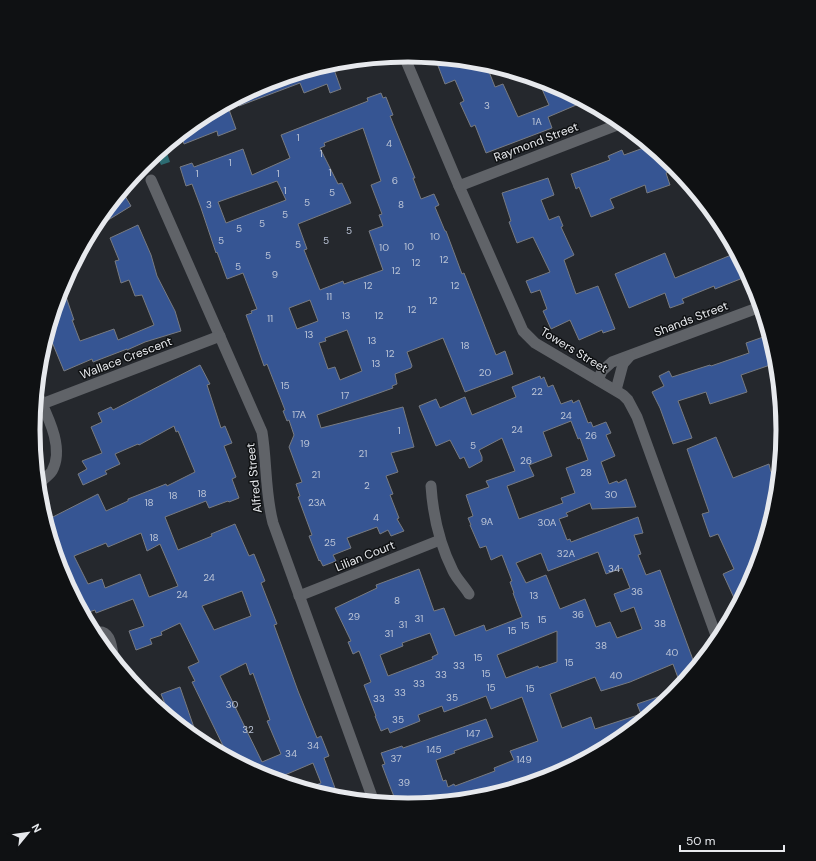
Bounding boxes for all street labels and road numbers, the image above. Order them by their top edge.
street label: Raymond Street [491,118,581,165]
street label: Shands Street [652,297,731,340]
street label: Towers Street [537,324,611,377]
street label: Wallace Crescent [78,333,175,383]
street label: Alfred Street [242,442,266,514]
street label: Lilian Court [333,537,398,575]

